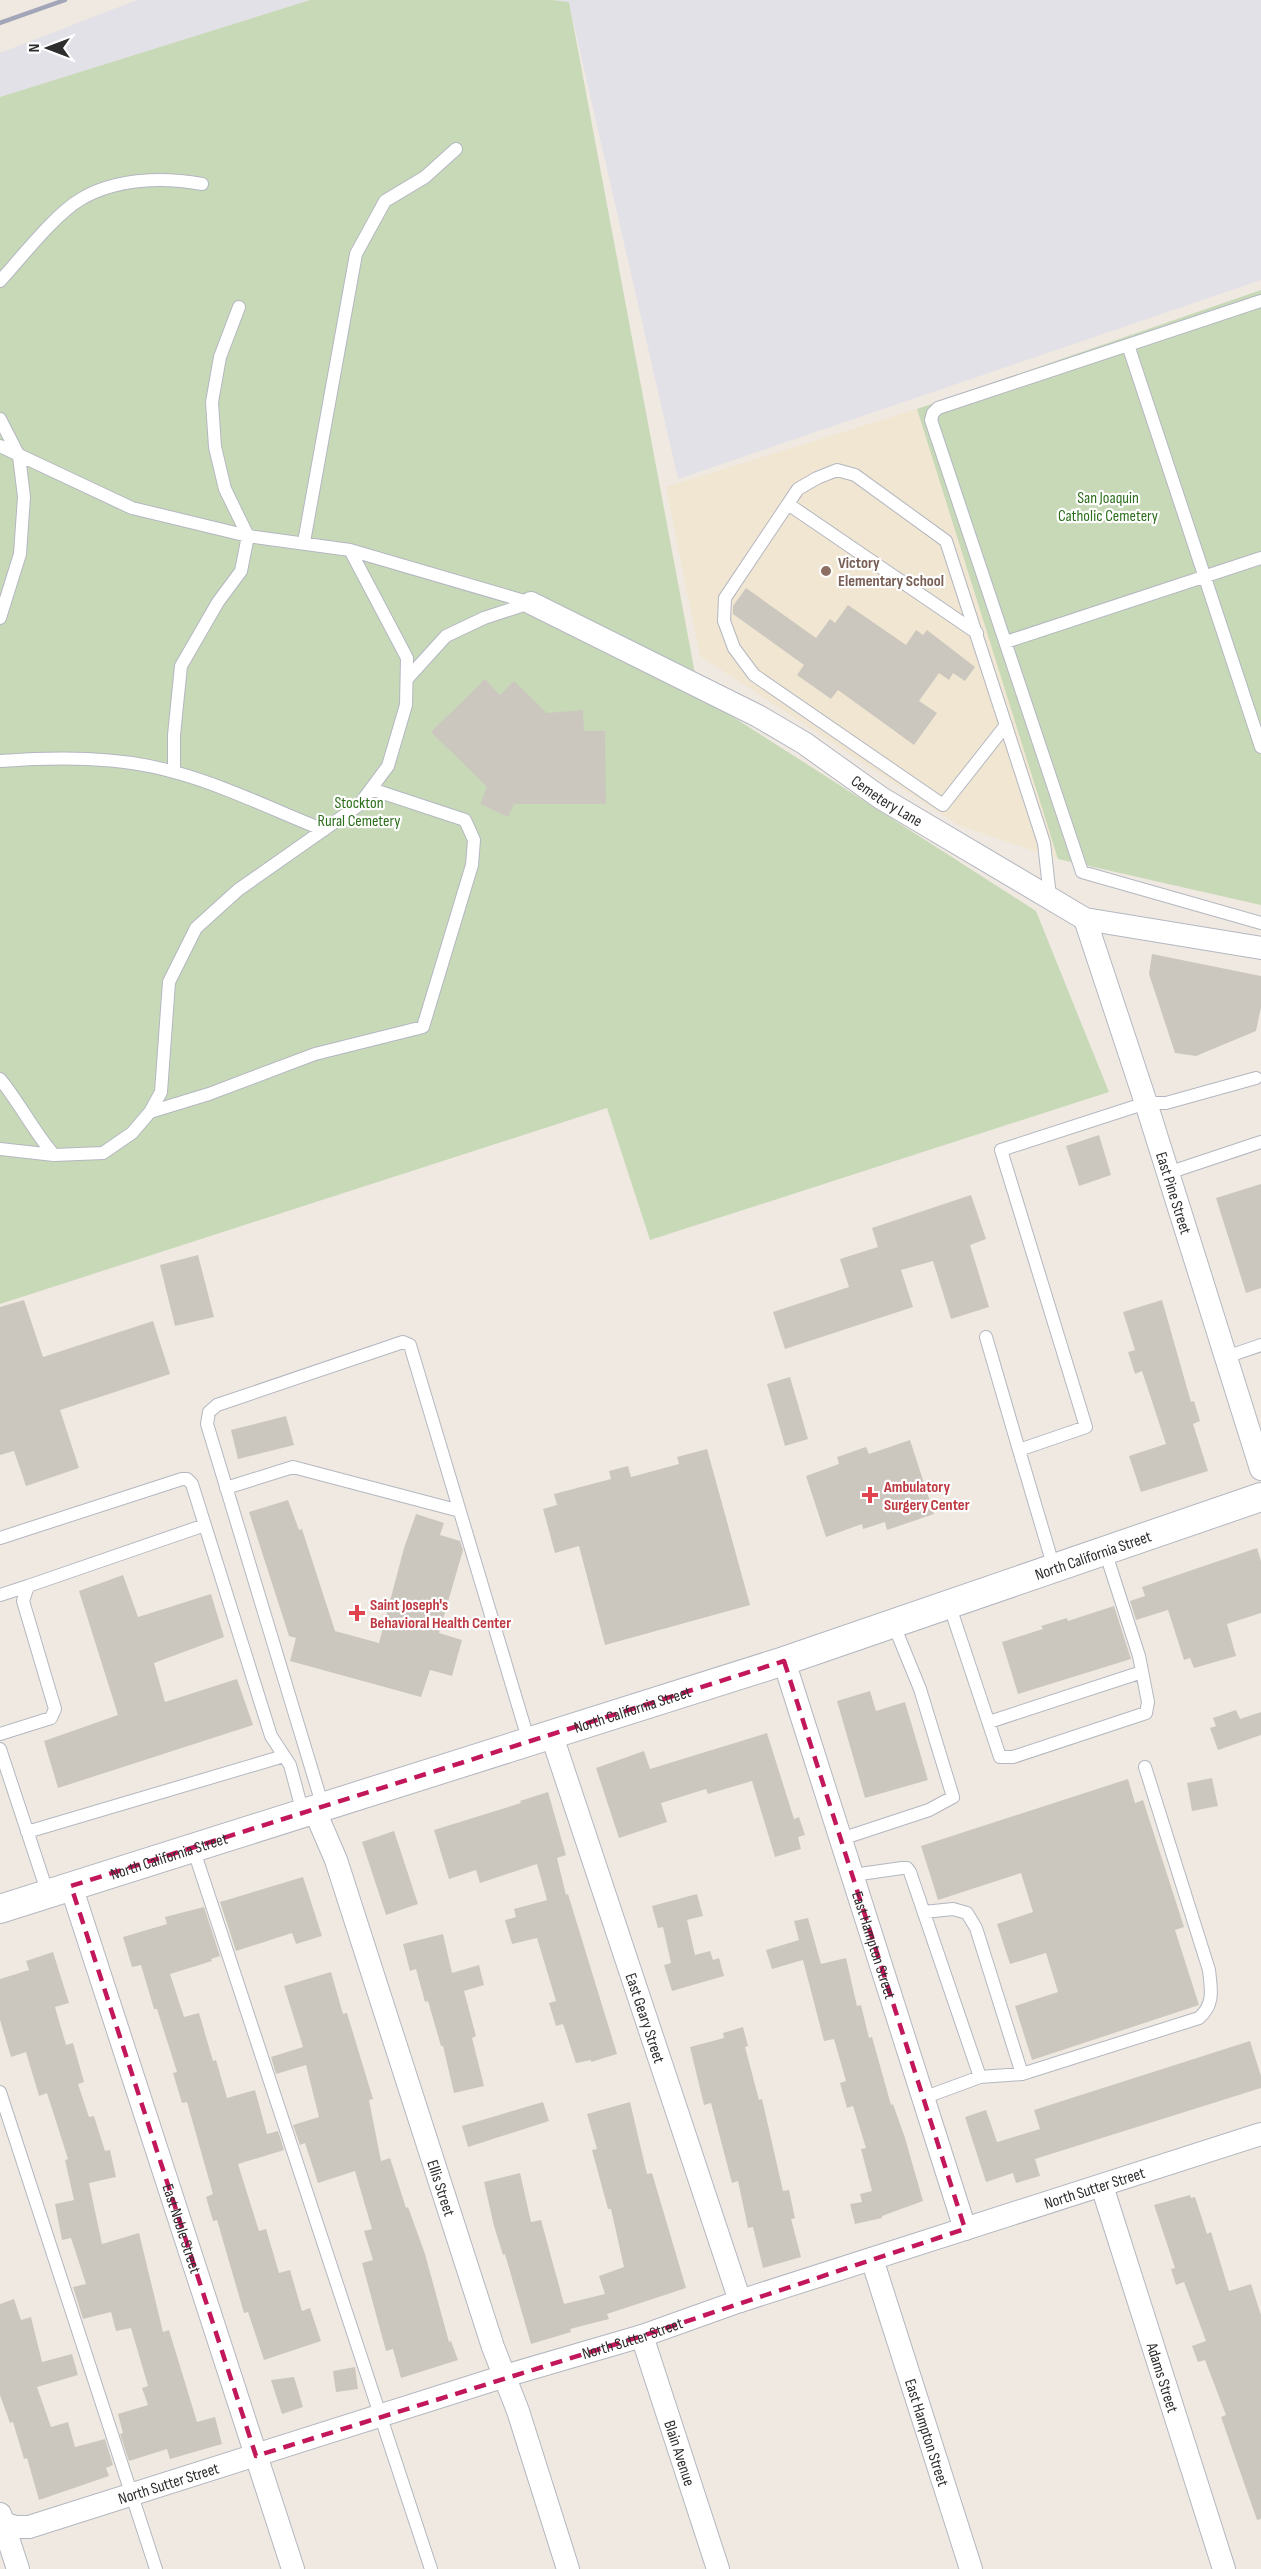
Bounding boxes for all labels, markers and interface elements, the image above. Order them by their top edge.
north arrow [18,18,78,78]
text: N [25,44,44,52]
park label: San Joaquin Catholic Cemetery [1058,489,1158,526]
place label: Victory Elementary School [838,554,944,591]
marker: Victory Elementary School [819,564,833,578]
street label: Cemetery Lane [847,772,925,831]
park label: Stockton Rural Cemetery [318,794,400,831]
street label: East Pine Street [1151,1150,1195,1237]
place label: Ambulatory Surgery Center [883,1478,970,1515]
marker: Ambulatory Surgery Center [861,1486,879,1504]
street label: North California Street [1033,1527,1154,1585]
place label: Saint Joseph's Behavioral Health Center [370,1596,511,1633]
marker: Saint Joseph's Behavioral Health Center [348,1604,366,1622]
street label: North California Street [572,1683,694,1738]
street label: North California Street [108,1830,230,1884]
street label: East Hampton Street [847,1889,899,2002]
street label: East Geary Street [621,1971,668,2066]
street label: Ellis Street [422,2158,458,2219]
street label: North Sutter Street [1042,2164,1147,2214]
street label: East Noble Street [157,2182,204,2276]
street label: North Sutter Street [580,2314,686,2364]
street label: Adams Street [1141,2340,1182,2415]
street label: East Hampton Street [900,2377,952,2489]
street label: Blain Avenue [659,2418,698,2489]
street label: North Sutter Street [116,2459,222,2509]

